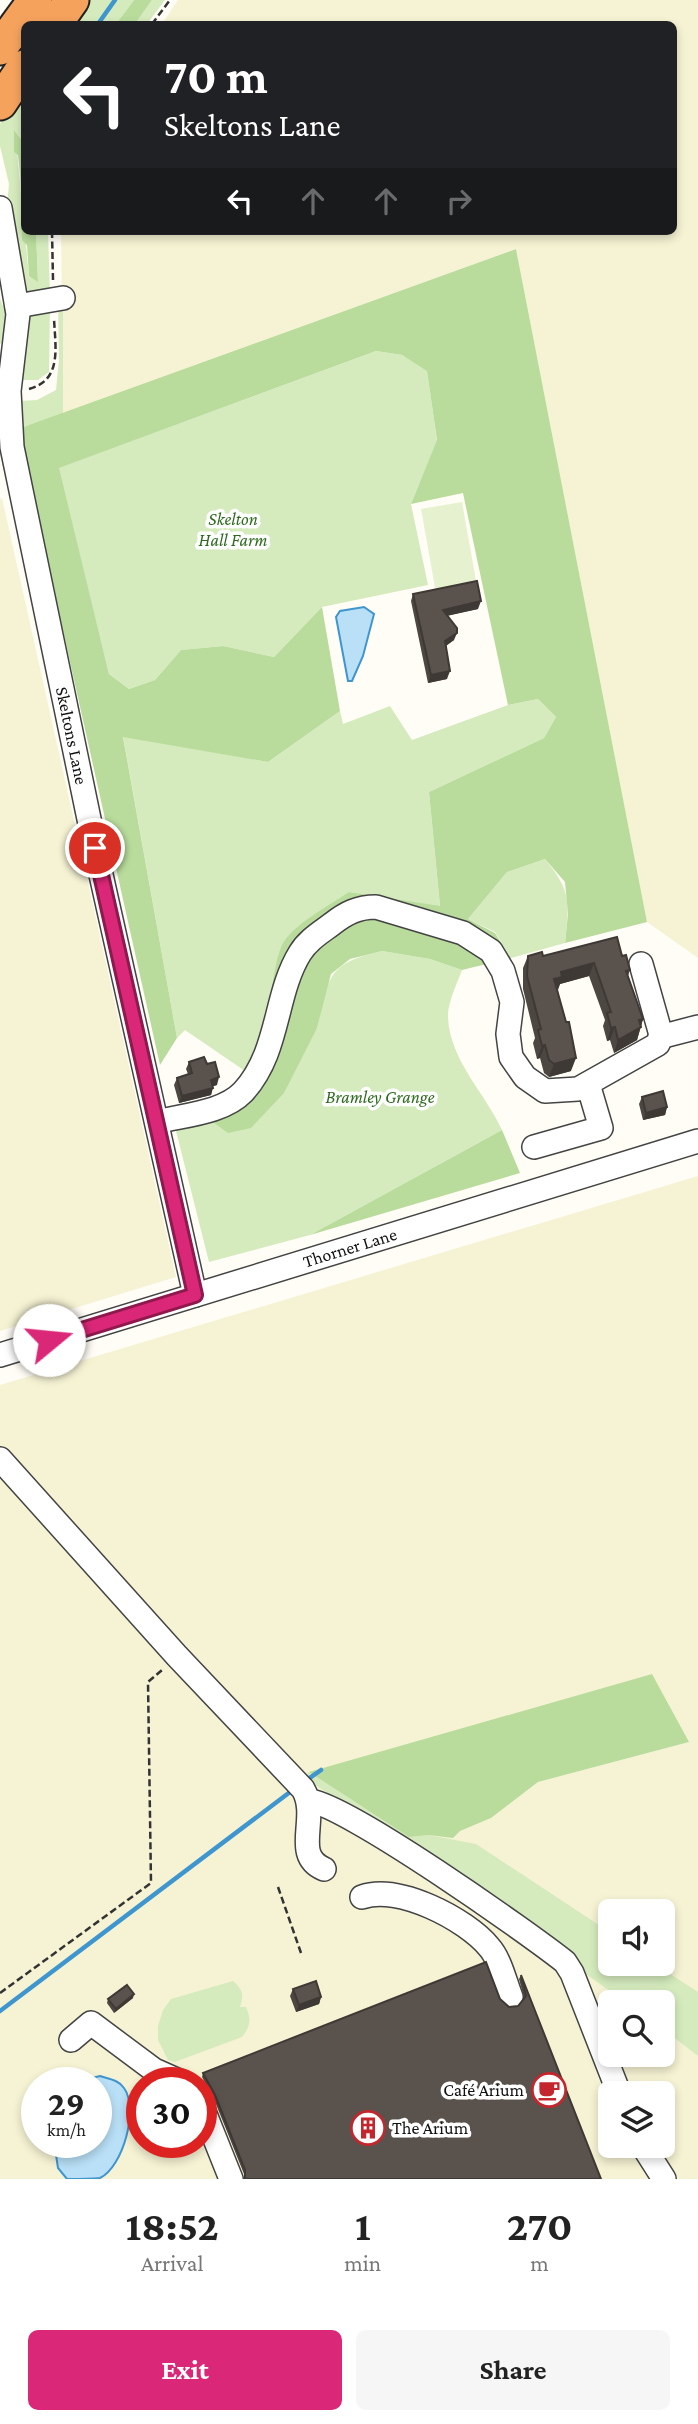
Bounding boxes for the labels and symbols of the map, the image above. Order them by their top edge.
park label: Skelton Hall Farm [199,509,267,550]
street label: Skeltons Lane [52,685,92,787]
pin [65,818,125,878]
park label: Bramley Grange [325,1087,435,1107]
street label: Thorner Lane [301,1224,399,1272]
position arrow [12,1303,86,1377]
speed limit sign: 30 [126,2067,217,2158]
cafe icon: Café Arium [530,2071,568,2109]
place label: Café Arium [443,2080,525,2100]
building icon: The Arium [349,2109,387,2147]
place label: The Arium [392,2118,469,2138]

